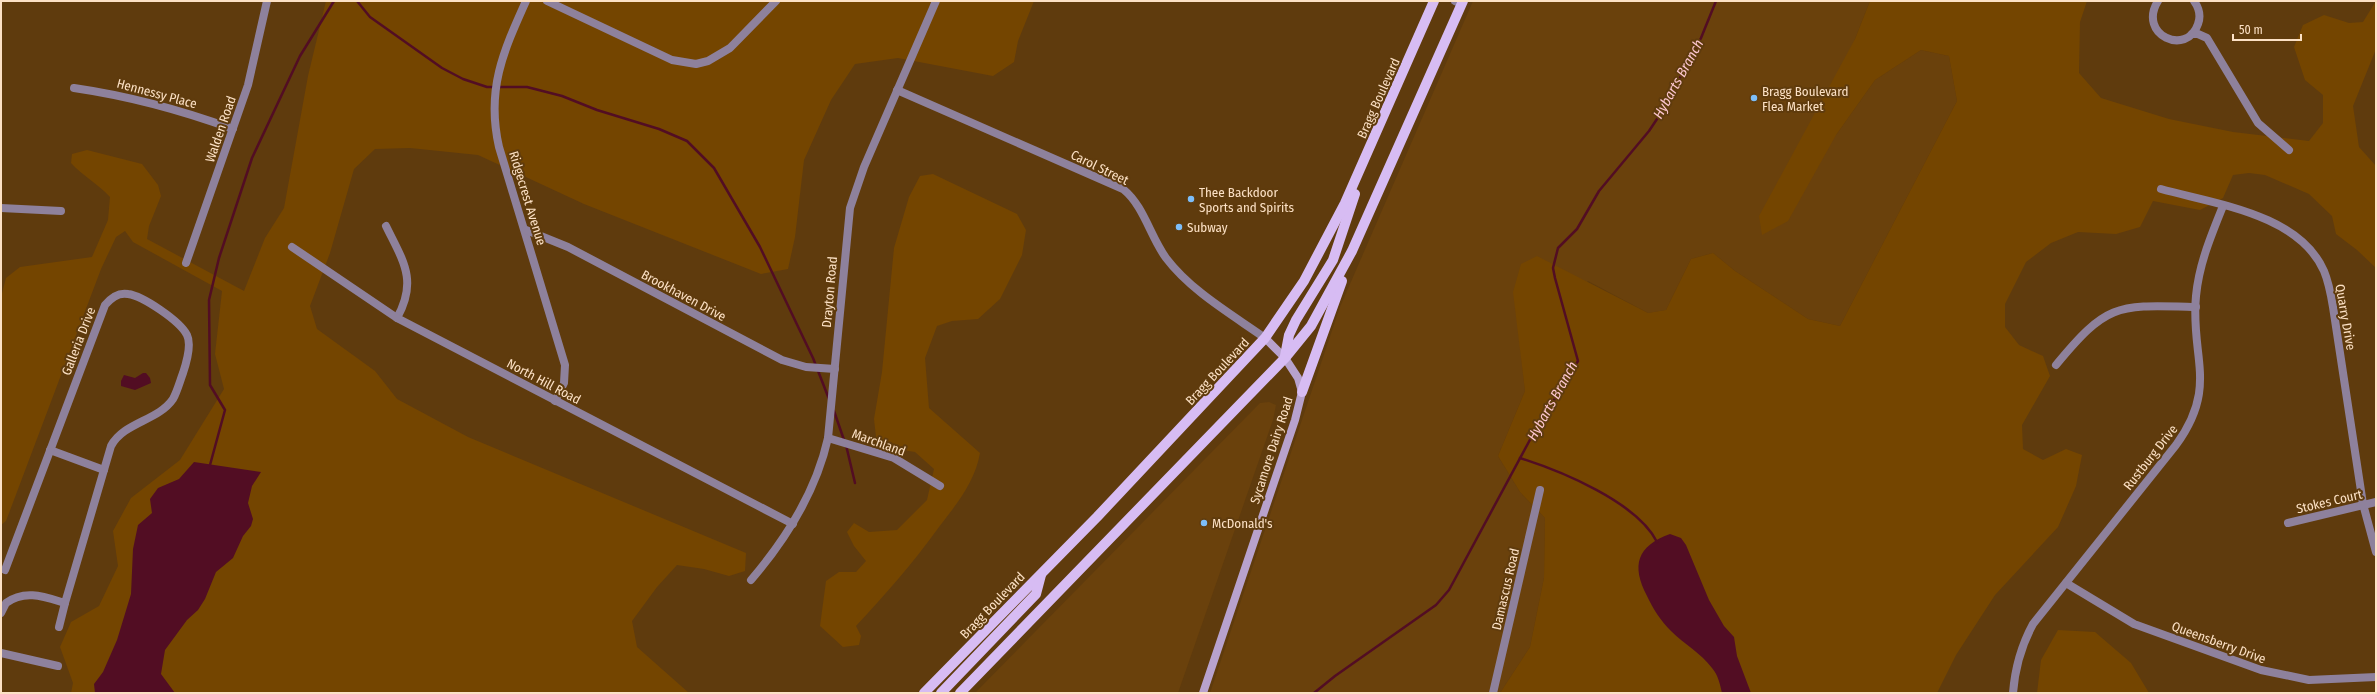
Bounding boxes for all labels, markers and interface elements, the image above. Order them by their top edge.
scale bar [2233,16,2301,42]
text: 50 m [2239,23,2263,37]
water label: Hybarts Branch [1650,37,1707,122]
street label: Bragg Boulevard [1354,56,1403,141]
street label: Hennessy Place [115,76,199,111]
place label: Bragg Boulevard Flea Market [1762,84,1848,114]
marker: Bragg Boulevard Flea Market [1749,93,1759,103]
street label: Walden Road [202,94,239,164]
street label: Carol Street [1068,147,1132,188]
street label: Ridgecrest Avenue [506,149,549,247]
place label: Thee Backdoor Sports and Spirits [1199,185,1295,215]
marker: Thee Backdoor Sports and Spirits [1186,194,1196,204]
place label: Subway [1187,220,1228,235]
marker: Subway [1174,222,1184,232]
street label: Drayton Road [819,256,840,328]
street label: Brookhaven Drive [639,267,729,324]
street label: Quarry Drive [2332,283,2359,351]
street label: Galleria Drive [59,305,98,377]
street label: Bragg Boulevard [1182,335,1252,408]
street label: North Hill Road [504,356,583,407]
water label: Hybarts Branch [1524,359,1581,444]
street label: Sycamore Dairy Road [1247,395,1296,506]
street label: Rustburg Drive [2120,422,2180,493]
street label: Marchland [850,426,908,459]
street label: Stokes Court [2295,486,2364,516]
place label: McDonald's [1212,516,1273,531]
marker: McDonald's [1199,518,1209,528]
street label: Damascus Road [1489,547,1522,631]
street label: Bragg Boulevard [957,569,1028,642]
street label: Queensberry Drive [2170,618,2268,666]

